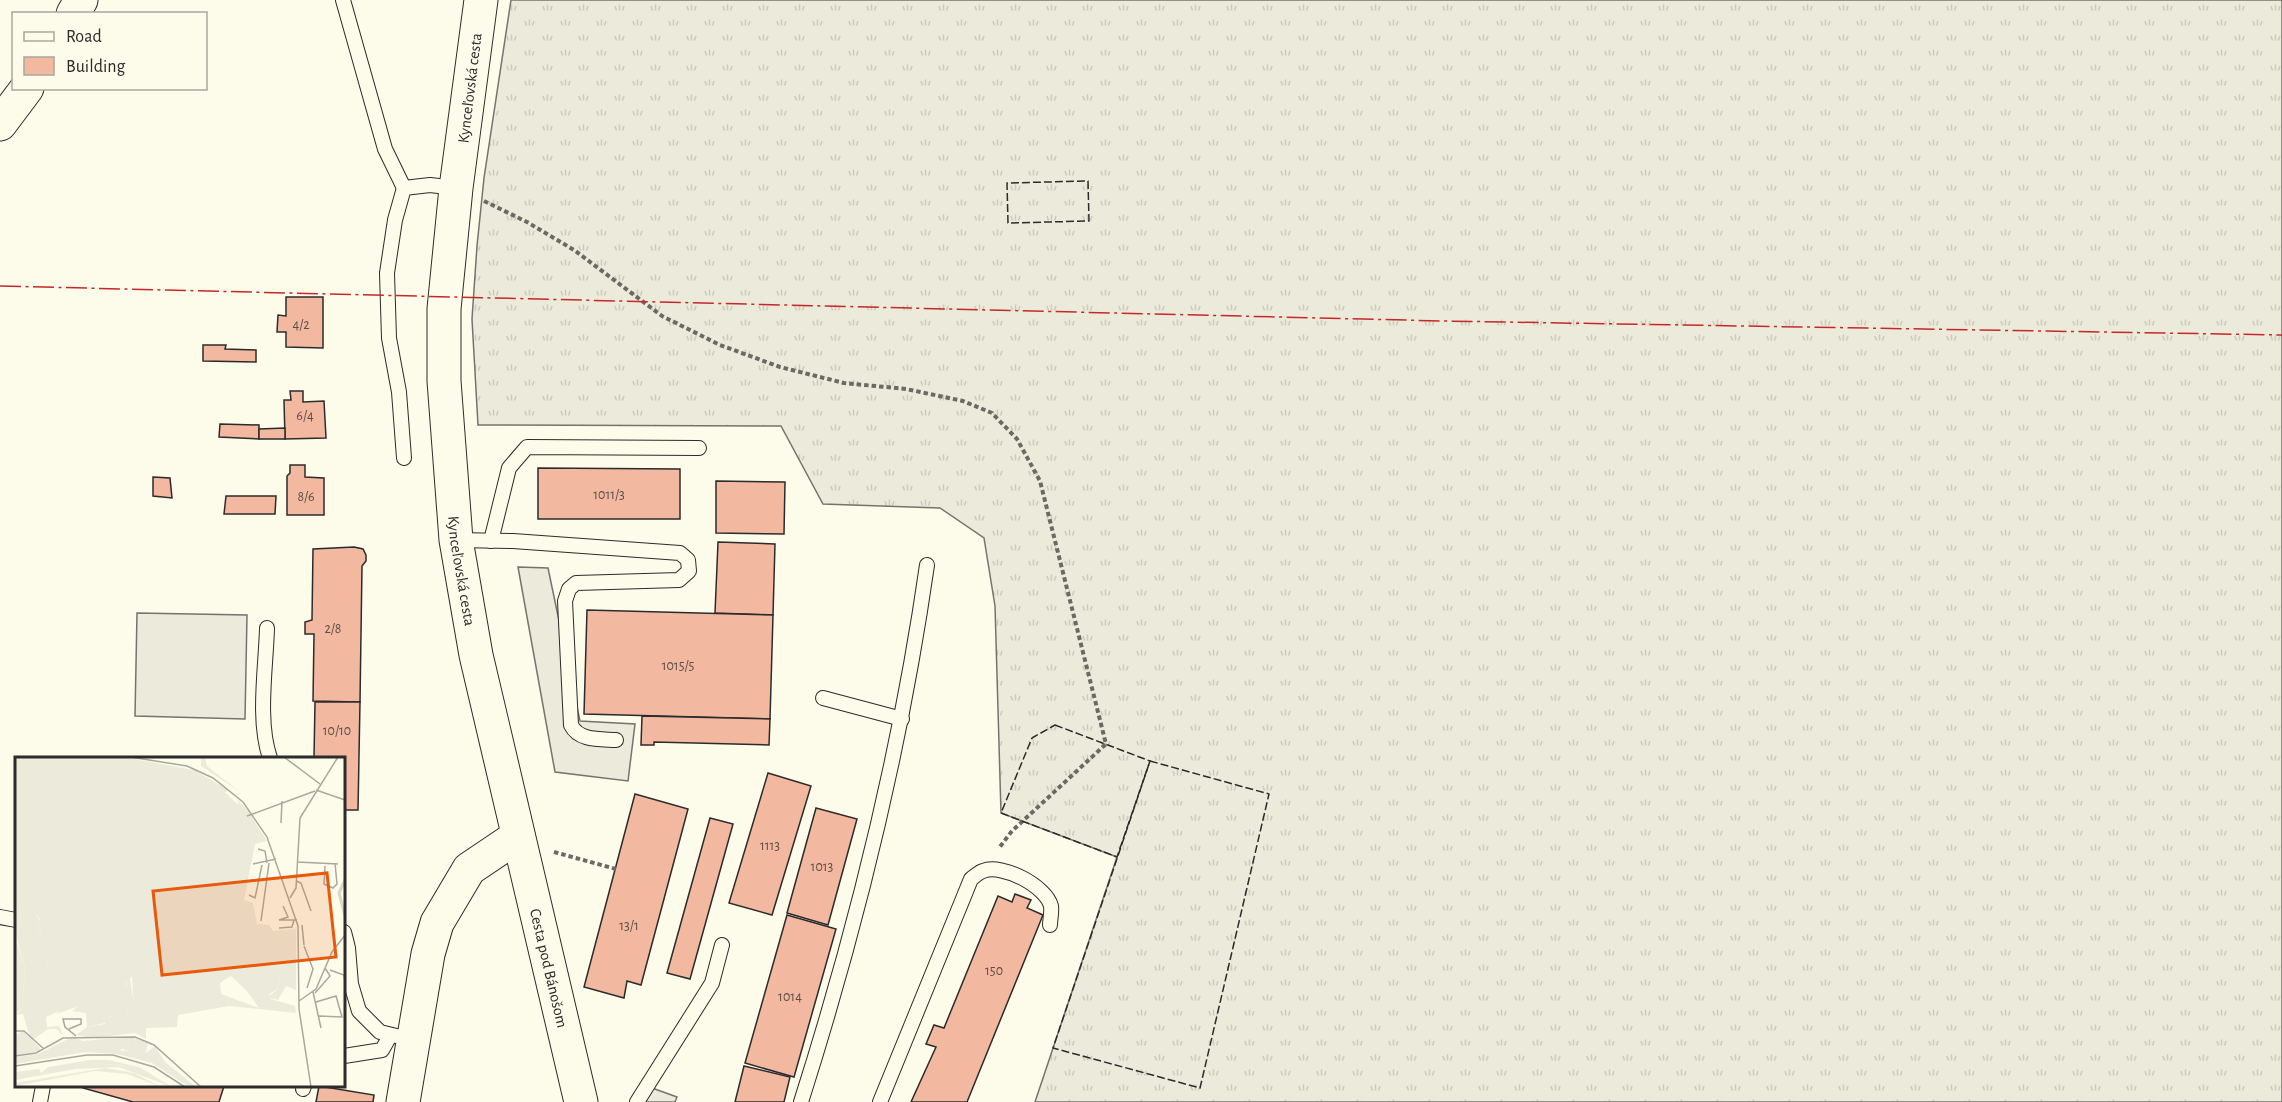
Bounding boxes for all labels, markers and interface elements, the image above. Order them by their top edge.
legend [12,12,207,90]
text: Road [66,28,102,46]
street label: Kynceľovská cesta [455,32,486,144]
text: Building [66,58,126,76]
house number: 4/2 [292,318,310,332]
house number: 6/4 [296,409,314,423]
house number: 1011/3 [593,488,625,502]
house number: 8/6 [297,490,315,504]
street label: Kynceľovská cesta [445,515,478,627]
house number: 2/8 [324,622,342,636]
house number: 1015/5 [662,659,695,673]
house number: 10/10 [323,724,351,738]
inset map [15,757,345,1087]
house number: 1113 [760,839,780,853]
house number: 1013 [811,860,834,874]
street label: Cesta pod Bánošom [527,907,570,1029]
house number: 13/1 [619,919,639,933]
house number: 150 [985,964,1003,978]
house number: 1014 [778,990,802,1004]

